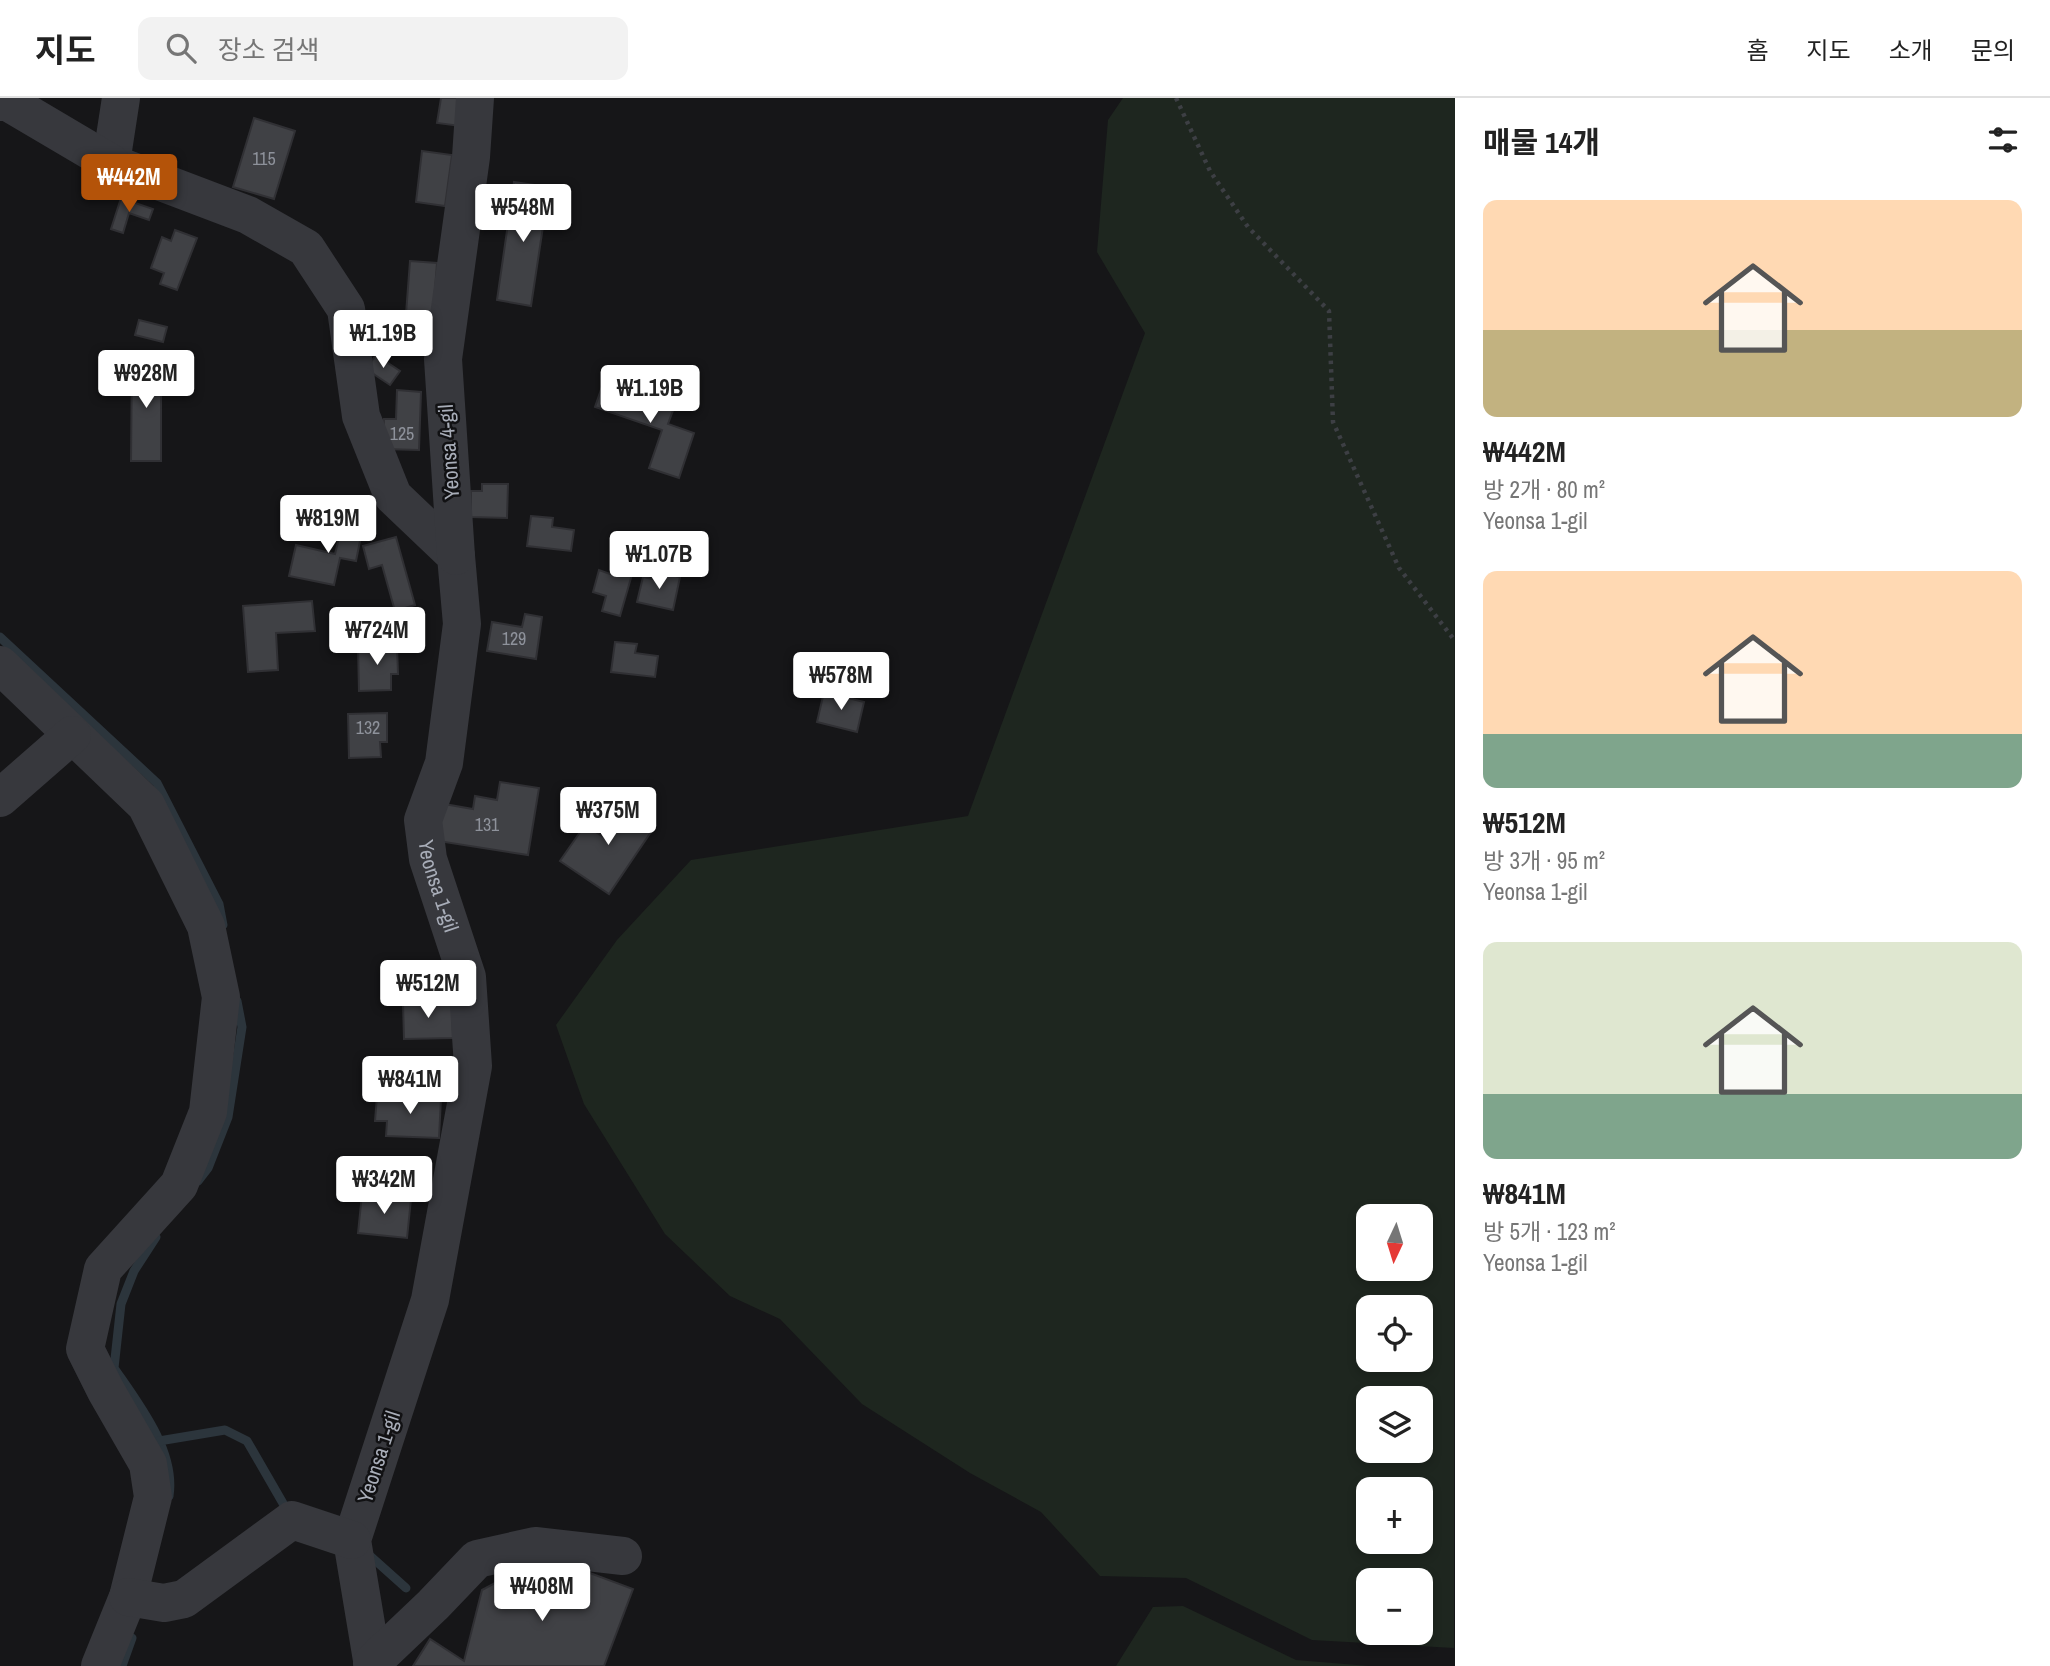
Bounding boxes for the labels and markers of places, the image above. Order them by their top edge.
pin: ₩442M [80,155,178,214]
pin: ₩548M [474,184,572,244]
pin: ₩1.19B [326,310,440,370]
pin: ₩928M [97,350,195,410]
pin: ₩1.19B [593,366,707,425]
pin: ₩819M [279,496,377,555]
pin: ₩1.07B [602,532,716,591]
pin: ₩724M [328,608,426,667]
pin: ₩578M [792,652,890,712]
pin: ₩375M [559,788,657,847]
pin: ₩512M [379,960,477,1020]
pin: ₩841M [361,1056,459,1116]
pin: ₩342M [335,1156,433,1216]
pin: ₩408M [493,1564,591,1623]

